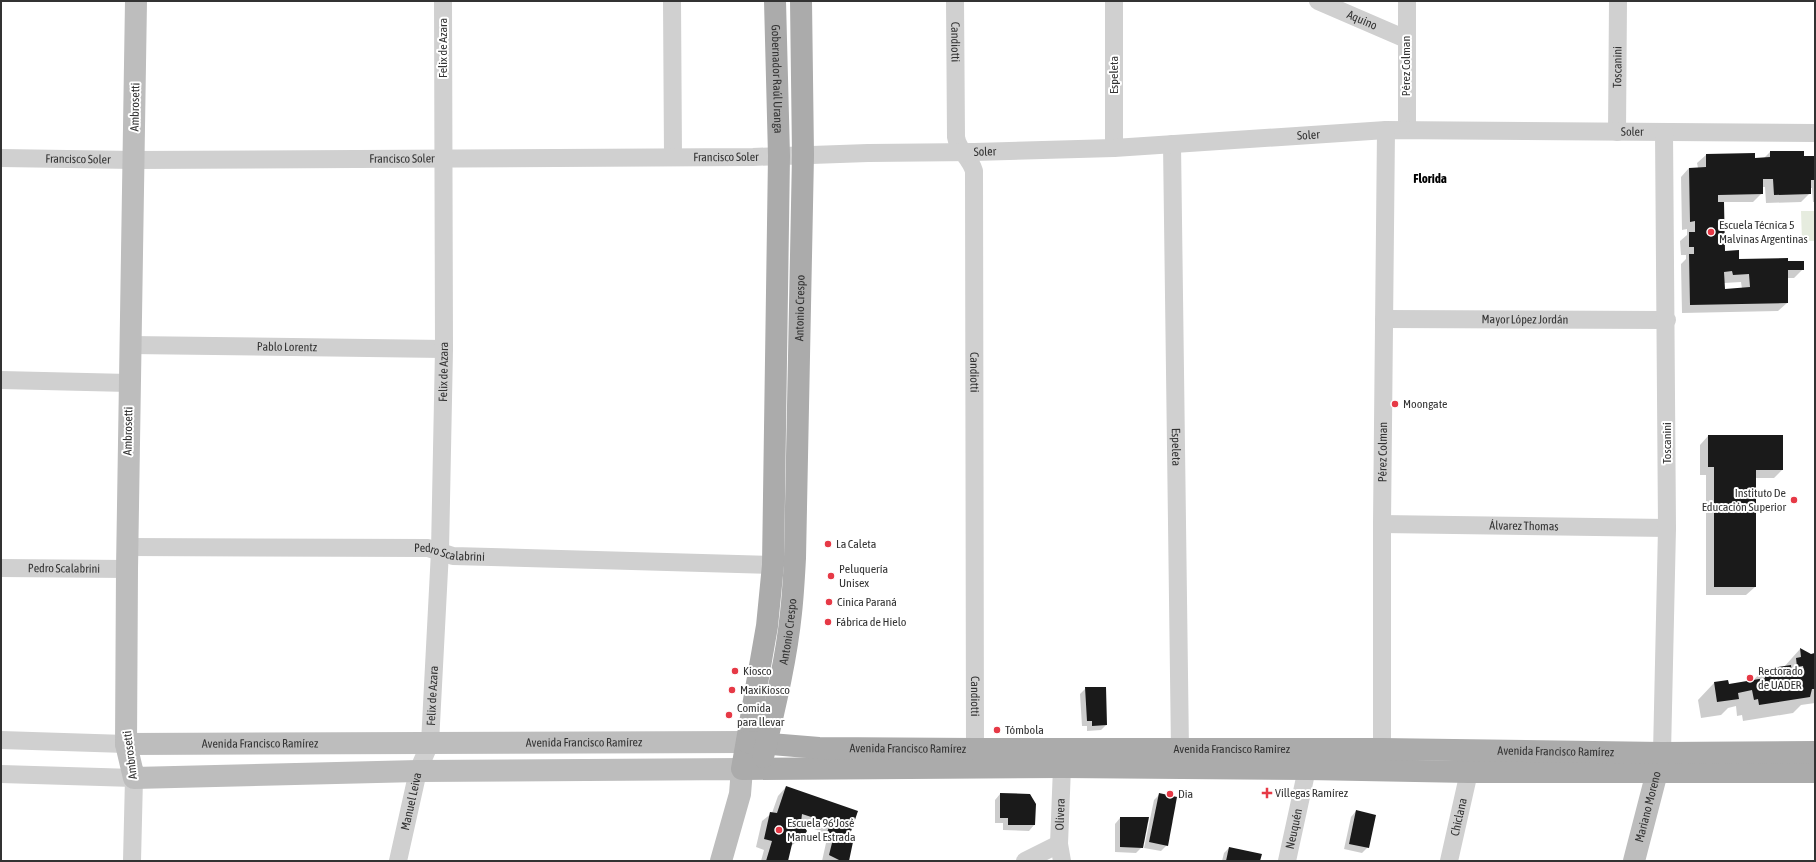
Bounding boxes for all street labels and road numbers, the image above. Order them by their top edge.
street label: Aquino [1345,7,1380,33]
street label: Felix de Azara [436,18,450,78]
street label: Candiotti [948,22,962,62]
street label: Gobernador Raúl Uranga [769,24,785,134]
street label: Pérez Colman [1399,36,1413,96]
street label: Toscanini [1610,46,1625,88]
street label: Espeleta [1107,56,1121,94]
street label: Ambrosetti [128,83,142,131]
street label: Soler [1621,125,1644,139]
street label: Soler [1297,127,1321,143]
street label: Soler [973,144,997,159]
street label: Francisco Soler [693,150,759,164]
street label: Francisco Soler [45,152,111,167]
street label: Francisco Soler [369,152,435,166]
street label: Antonio Crespo [792,274,808,341]
street label: Mayor López Jordán [1482,312,1568,327]
street label: Pablo Lorentz [257,340,318,354]
street label: Felix de Azara [436,342,451,402]
street label: Candiotti [967,352,981,393]
street label: Ambrosetti [121,407,135,455]
street label: Pérez Colman [1375,422,1390,482]
street label: Toscanini [1660,422,1674,464]
street label: Espeleta [1169,428,1183,466]
street label: Álvarez Thomas [1489,519,1559,533]
street label: Pedro Scalabrini [414,541,485,564]
street label: Pedro Scalabrini [28,561,100,576]
street label: Antonio Crespo [777,598,799,666]
street label: Felix de Azara [424,665,441,726]
street label: Candiotti [968,676,982,717]
street label: Ambrosetti [120,730,140,780]
street label: Avenida Francisco Ramírez [526,735,643,750]
street label: Avenida Francisco Ramírez [202,736,319,751]
street label: Avenida Francisco Ramírez [849,741,967,756]
street label: Avenida Francisco Ramírez [1173,742,1291,756]
street label: Avenida Francisco Ramírez [1497,744,1615,759]
street label: Mariano Moreno [1632,769,1664,844]
street label: Manuel Leiva [398,771,424,832]
street label: Chiclana [1448,797,1470,837]
street label: Olivera [1053,798,1068,831]
street label: Neuquén [1283,807,1305,850]

